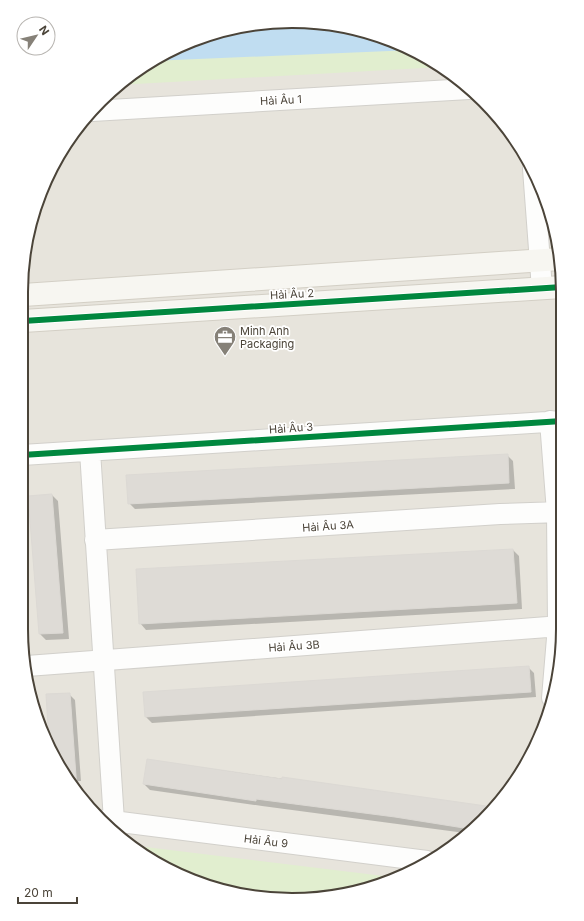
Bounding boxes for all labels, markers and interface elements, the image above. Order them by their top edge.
north arrow [16,16,56,56]
text: N [36,23,52,38]
street label: Hải Âu 1 [260,92,302,108]
street label: Hải Âu 2 [270,286,314,302]
office icon: Minh Anh Packaging [212,324,238,357]
place label: Minh Anh Packaging [240,324,294,351]
street label: Hải Âu 3 [269,419,314,437]
street label: Hải Âu 3A [302,517,355,535]
street label: Hải Âu 3B [268,637,320,655]
street label: Hải Âu 9 [243,831,289,851]
scale bar [18,879,77,905]
text: 20 m [24,885,53,900]

